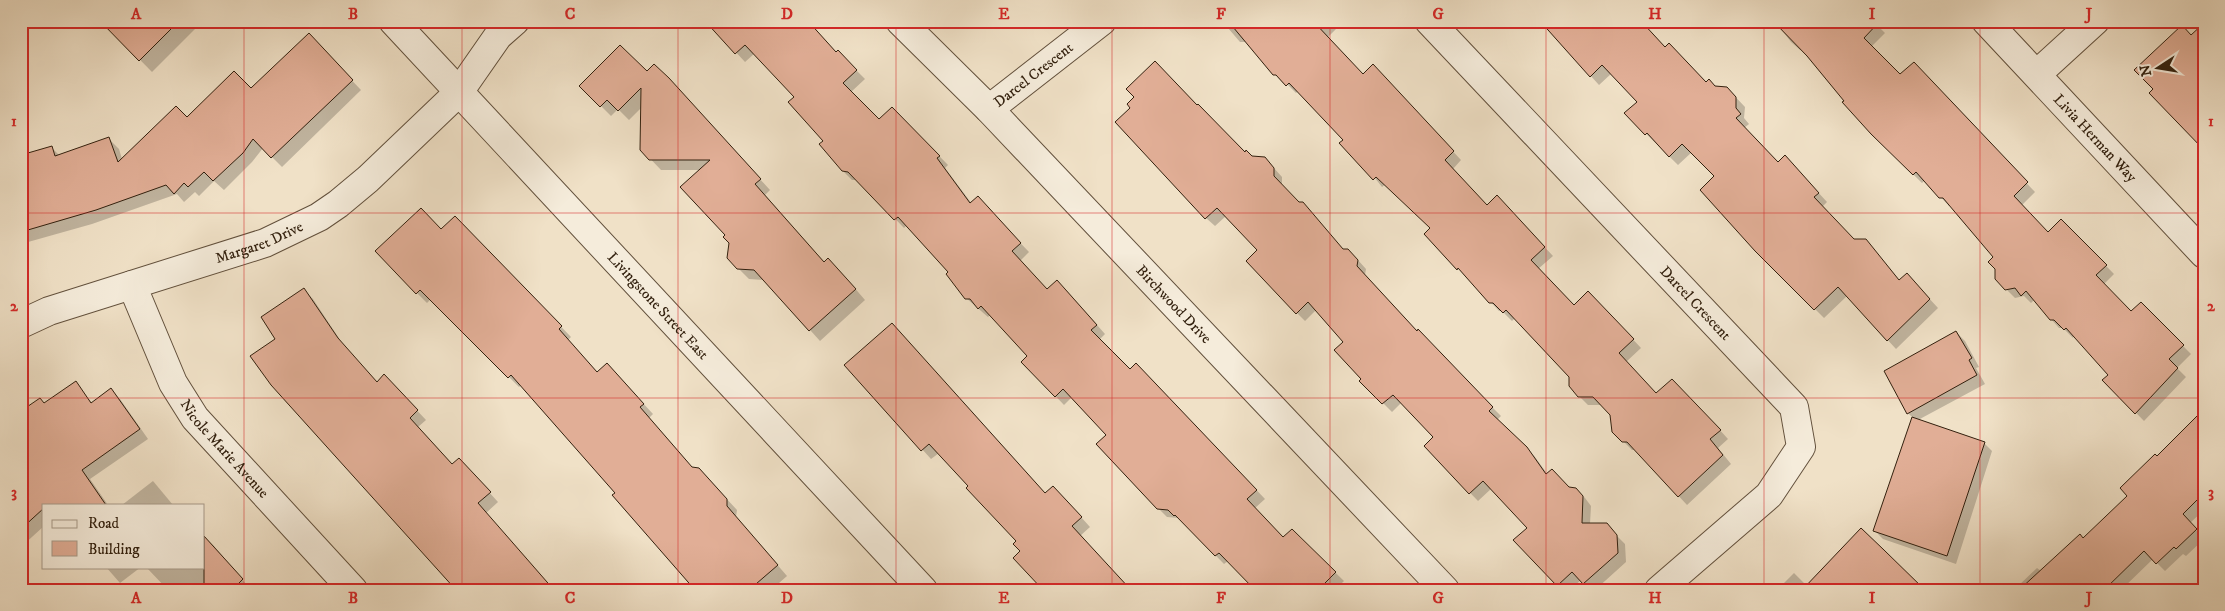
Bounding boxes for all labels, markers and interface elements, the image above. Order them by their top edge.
text: A [130,4,142,24]
text: B [348,4,358,24]
text: C [565,4,575,24]
text: D [781,4,793,24]
text: E [998,4,1010,24]
text: F [1216,4,1226,24]
text: G [1432,4,1444,24]
text: H [1648,4,1662,24]
text: I [1869,4,1876,24]
text: J [2084,4,2093,24]
street label: Darcel Crescent [990,38,1077,111]
north arrow [2132,42,2182,92]
text: N [2136,63,2156,78]
street label: Livia Herman Way [2049,90,2142,187]
text: 1 [11,111,17,131]
text: 1 [2208,111,2214,131]
street label: Margaret Drive [213,217,306,268]
street label: Livingstone Street East [603,248,713,364]
street label: Birchwood Drive [1132,261,1216,347]
street label: Darcel Crescent [1656,262,1735,344]
text: 2 [10,296,19,316]
text: 2 [2207,296,2216,316]
street label: Nicole Marie Avenue [176,396,273,502]
text: 3 [11,482,17,502]
text: 3 [2208,482,2214,502]
legend [42,504,205,568]
text: Road [88,514,120,533]
text: Building [88,540,140,559]
text: A [130,588,142,608]
text: B [348,588,358,608]
text: C [565,588,575,608]
text: D [781,588,793,608]
text: E [998,588,1010,608]
text: F [1216,588,1226,608]
text: G [1432,588,1444,608]
text: H [1648,588,1662,608]
text: I [1869,588,1876,608]
text: J [2084,588,2093,608]

